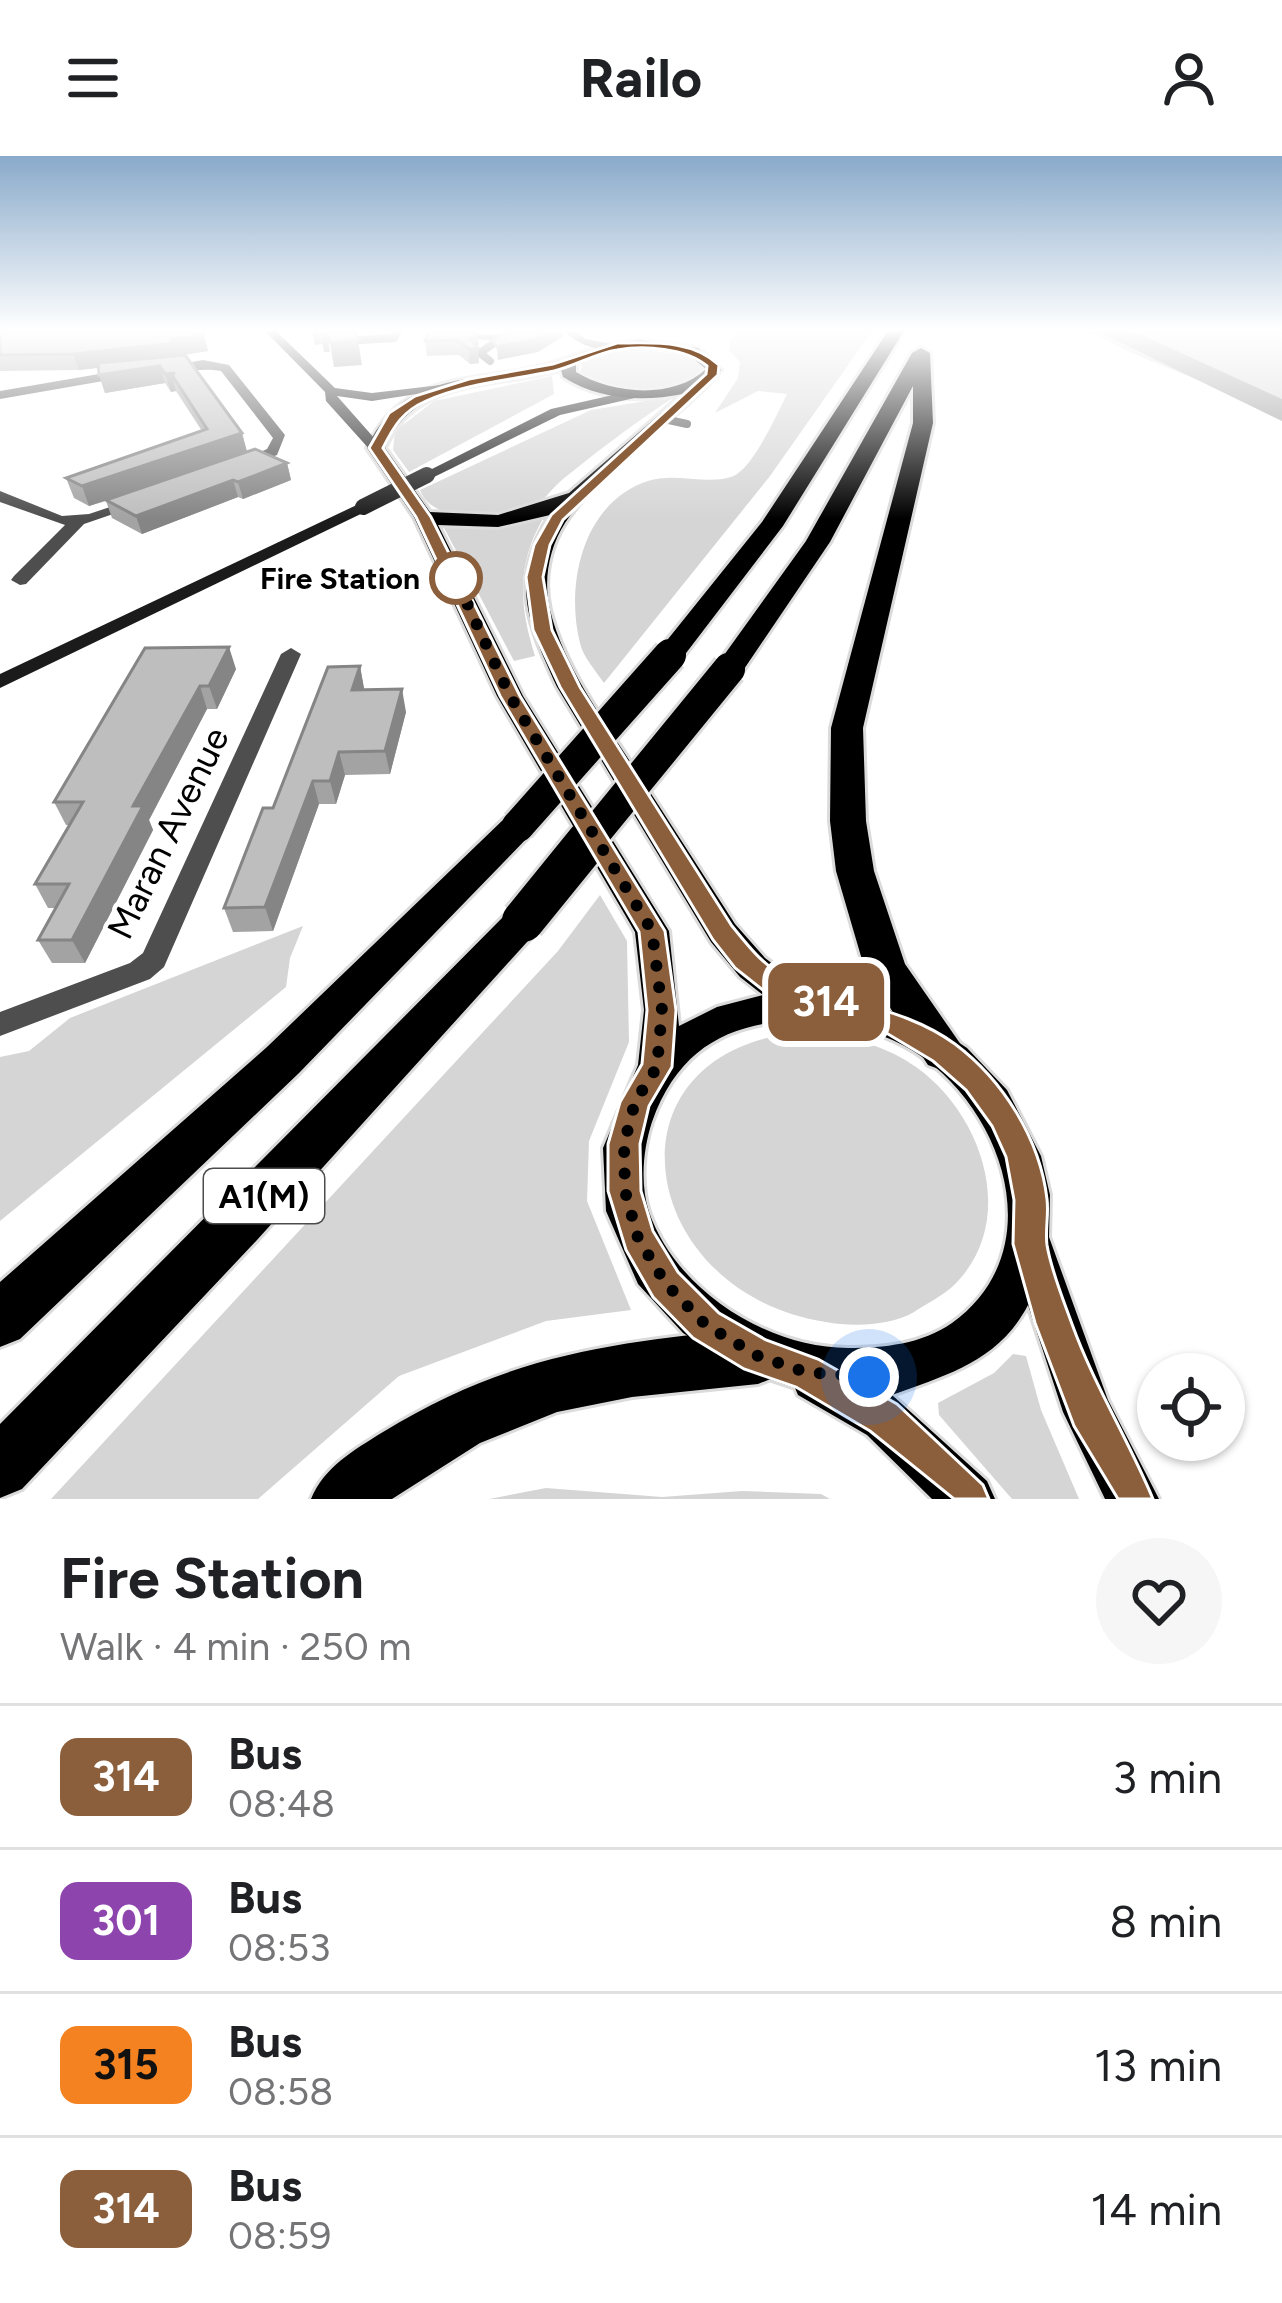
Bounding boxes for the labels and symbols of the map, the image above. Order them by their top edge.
marker: Fire Station [431,553,481,603]
place label: Fire Station [260,560,420,597]
street label: Maran Avenue [98,720,238,946]
line badge: 314 [757,963,895,1041]
road number: A1(M) [204,1169,324,1223]
your location [839,1347,899,1407]

